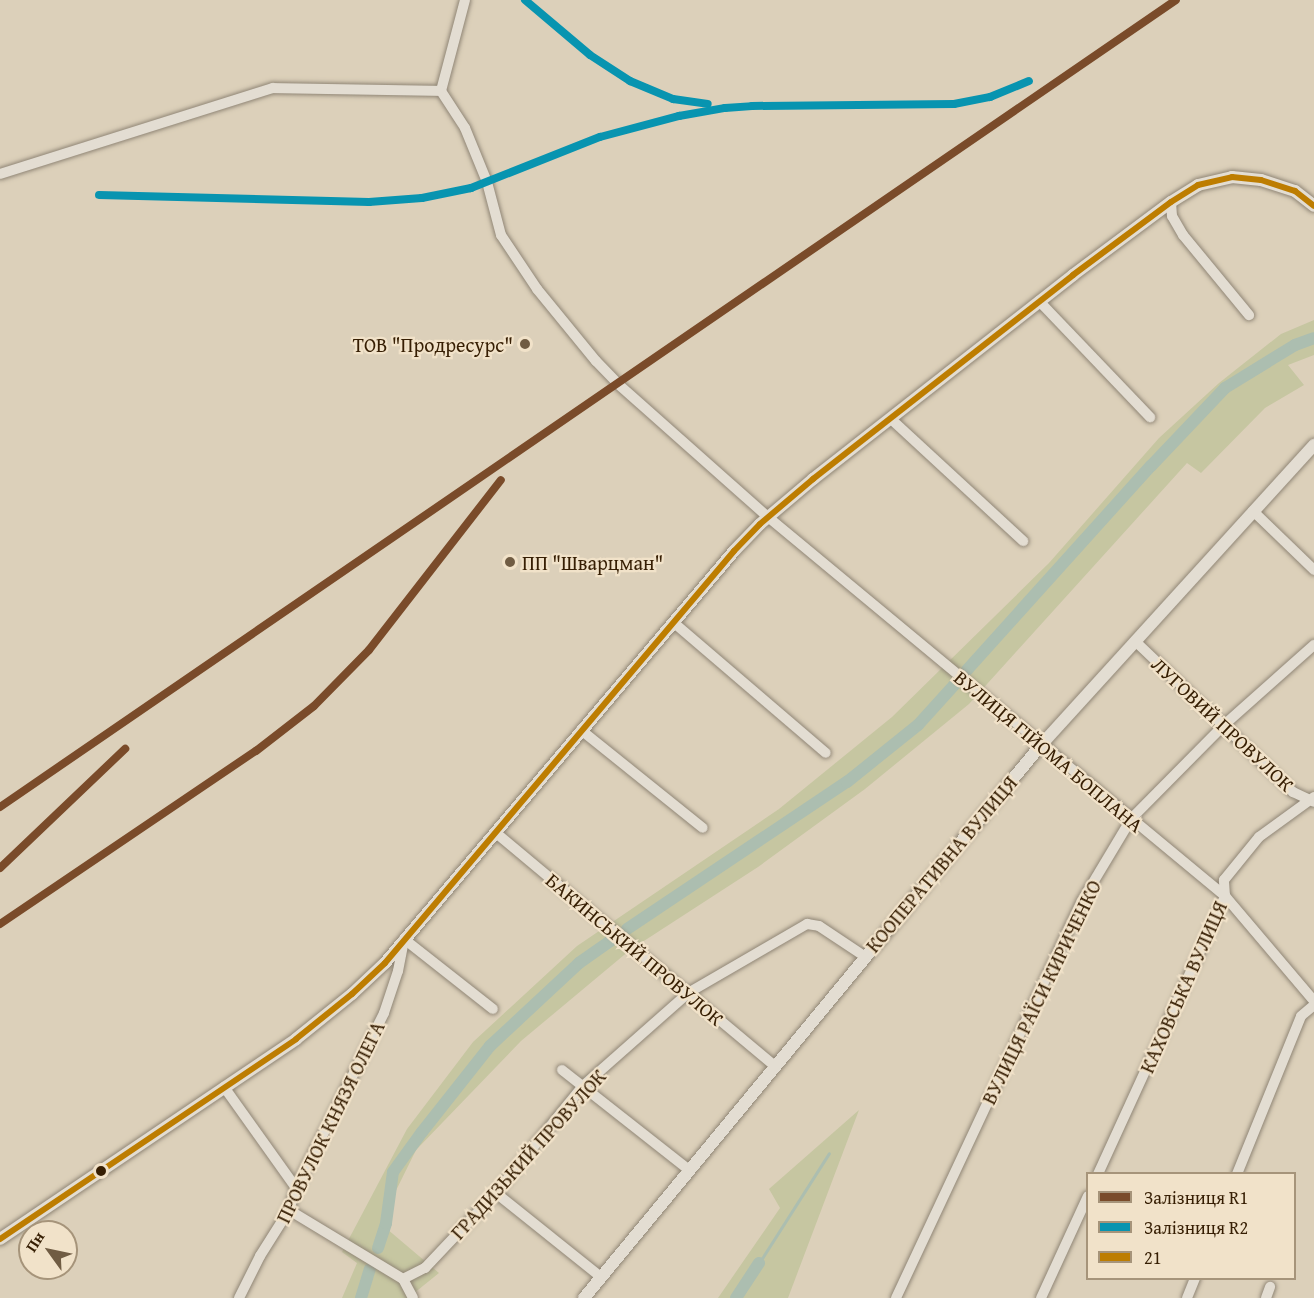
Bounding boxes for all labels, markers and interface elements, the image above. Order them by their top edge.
place label: ТОВ "Продресурс" [353,332,513,356]
marker: ТОВ "Продресурс" [518,337,532,351]
place label: ПП "Шварцман" [522,550,663,574]
marker: ПП "Шварцман" [503,555,517,569]
street label: ЛУГОВИЙ ПРОВУЛОК [1147,652,1299,796]
street label: ВУЛИЦЯ ГІЙОМА БОПЛАНА [950,665,1148,837]
street label: КООПЕРАТИВНА ВУЛИЦЯ [860,771,1022,957]
street label: БАКИНСЬКИЙ ПРОВУЛОК [541,868,729,1030]
street label: ВУЛИЦЯ РАЇСИ КИРИЧЕНКО [976,876,1106,1108]
street label: КАХОВСЬКА ВУЛИЦЯ [1134,897,1232,1077]
street label: ПРОВУЛОК КНЯЗЯ ОЛЕГА [271,1017,389,1227]
street label: ГРАДИЗЬКИЙ ПРОВУЛОК [445,1064,611,1244]
unlabelled marker [95,1165,107,1177]
legend [1086,1172,1296,1280]
text: Залізниця R1 [1144,1184,1248,1211]
text: Залізниця R2 [1144,1214,1248,1241]
north arrow [18,1220,78,1280]
text: Пн [19,1226,50,1256]
text: 21 [1144,1244,1161,1271]

